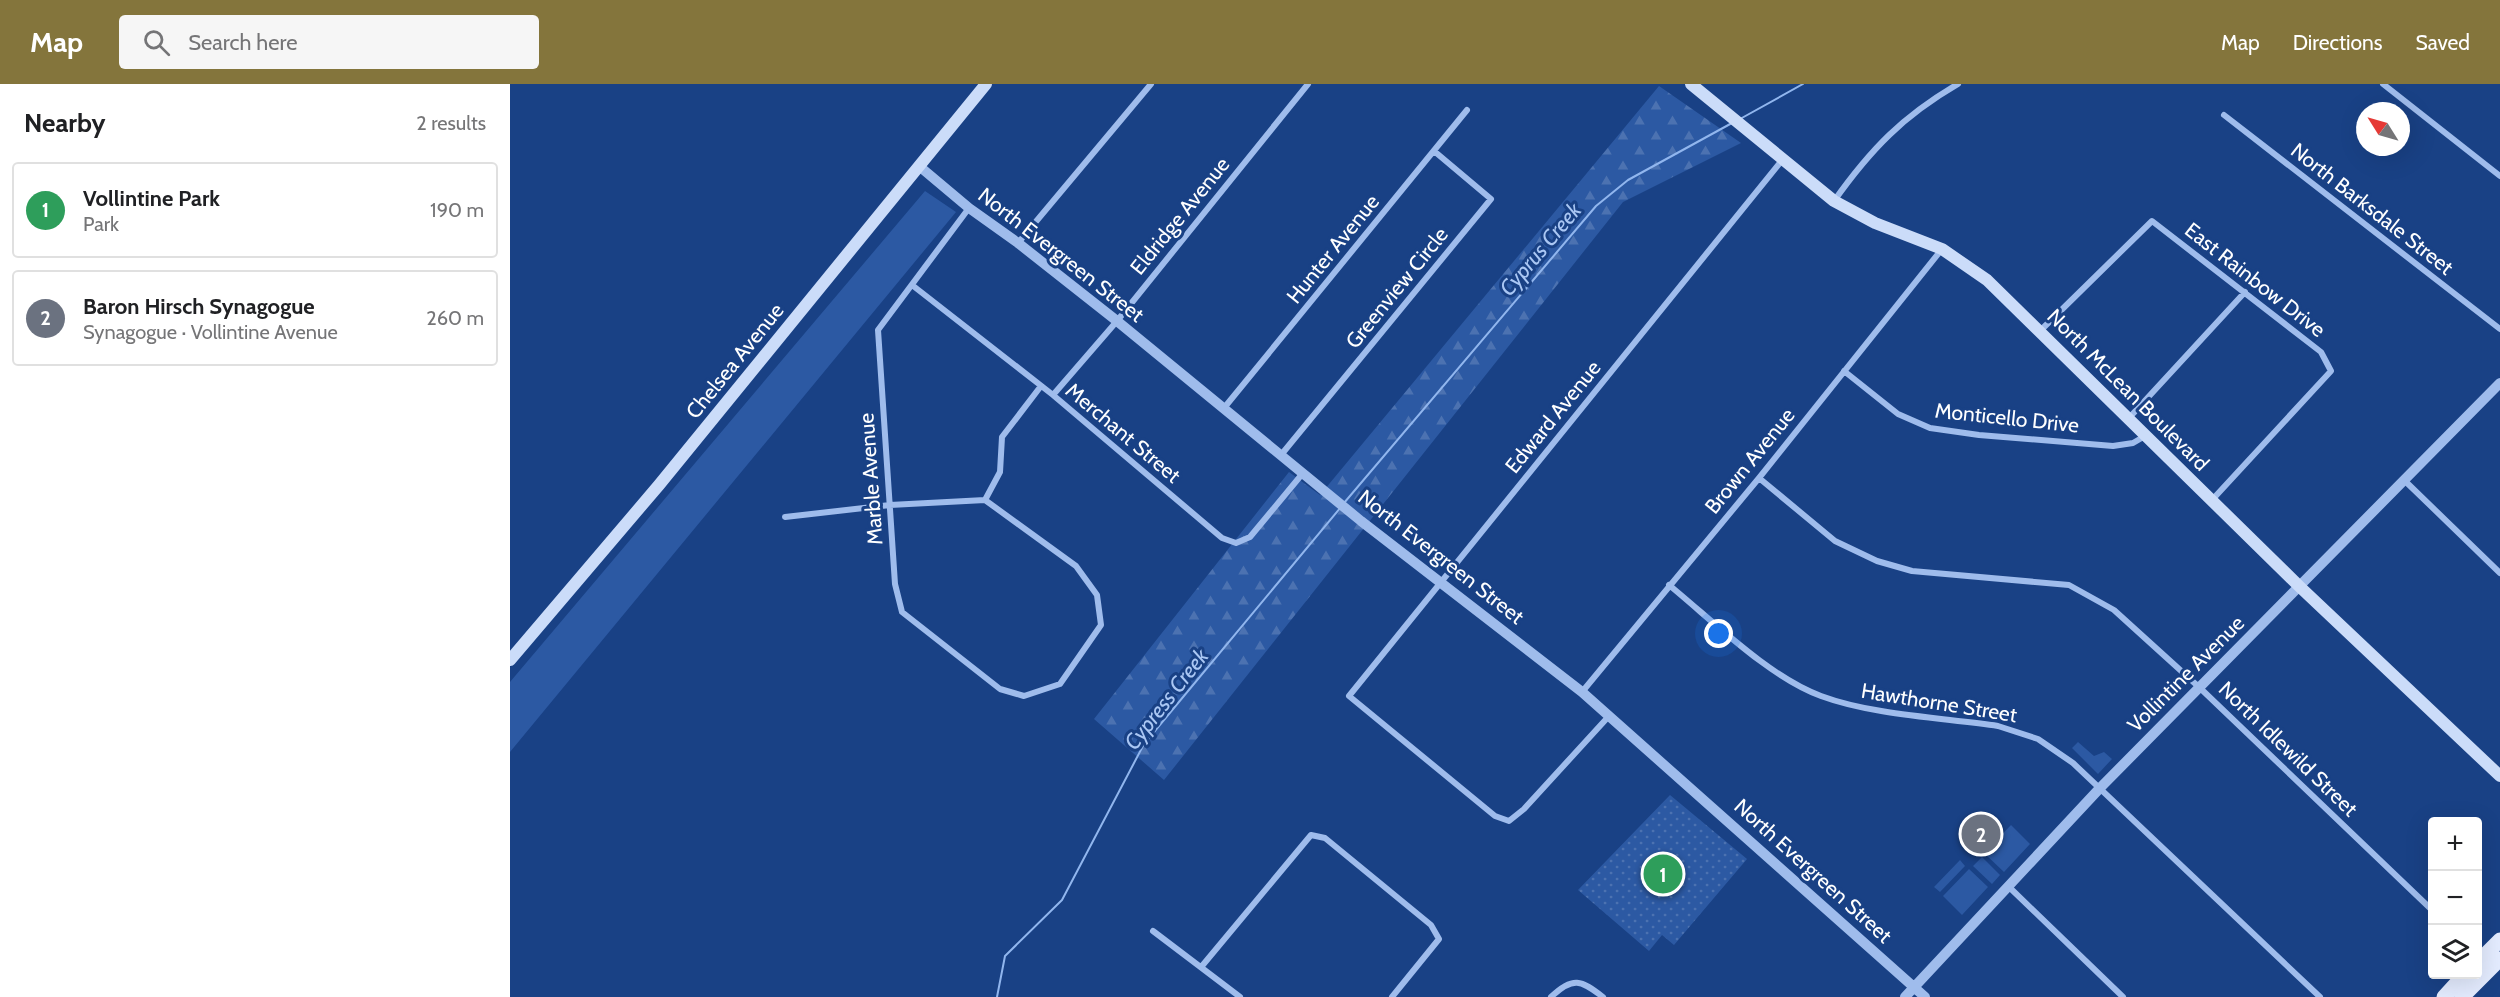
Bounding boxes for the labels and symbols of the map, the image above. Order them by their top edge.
north arrow [2356,102,2410,156]
street label: North Barksdale Street [2286,137,2459,280]
street label: Eldridge Avenue [1125,152,1235,279]
street label: North Evergreen Street [973,182,1149,327]
street label: Hunter Avenue [1281,189,1384,308]
water label: Cyprus Creek [1494,197,1587,301]
street label: East Rainbow Drive [2180,217,2331,342]
street label: Greenview Circle [1340,222,1453,353]
street label: Chelsea Avenue [681,298,789,423]
street label: North McLean Boulevard [2042,304,2214,476]
street label: Edward Avenue [1500,355,1606,478]
street label: Merchant Street [1061,377,1186,488]
street label: Monticello Drive [1934,398,2081,438]
street label: Brown Avenue [1699,403,1800,518]
street label: Marble Avenue [853,412,888,546]
street label: North Evergreen Street [1353,484,1529,629]
street label: Vollintine Avenue [2122,610,2249,737]
your location [1704,619,1733,648]
water label: Cypress Creek [1119,643,1215,755]
street label: North Idlewild Street [2214,676,2363,821]
street label: Hawthorne Street [1859,678,2019,727]
street label: North Evergreen Street [1729,793,1897,948]
pin: 2 [1962,812,2000,856]
pin: 1 [1644,852,1682,896]

